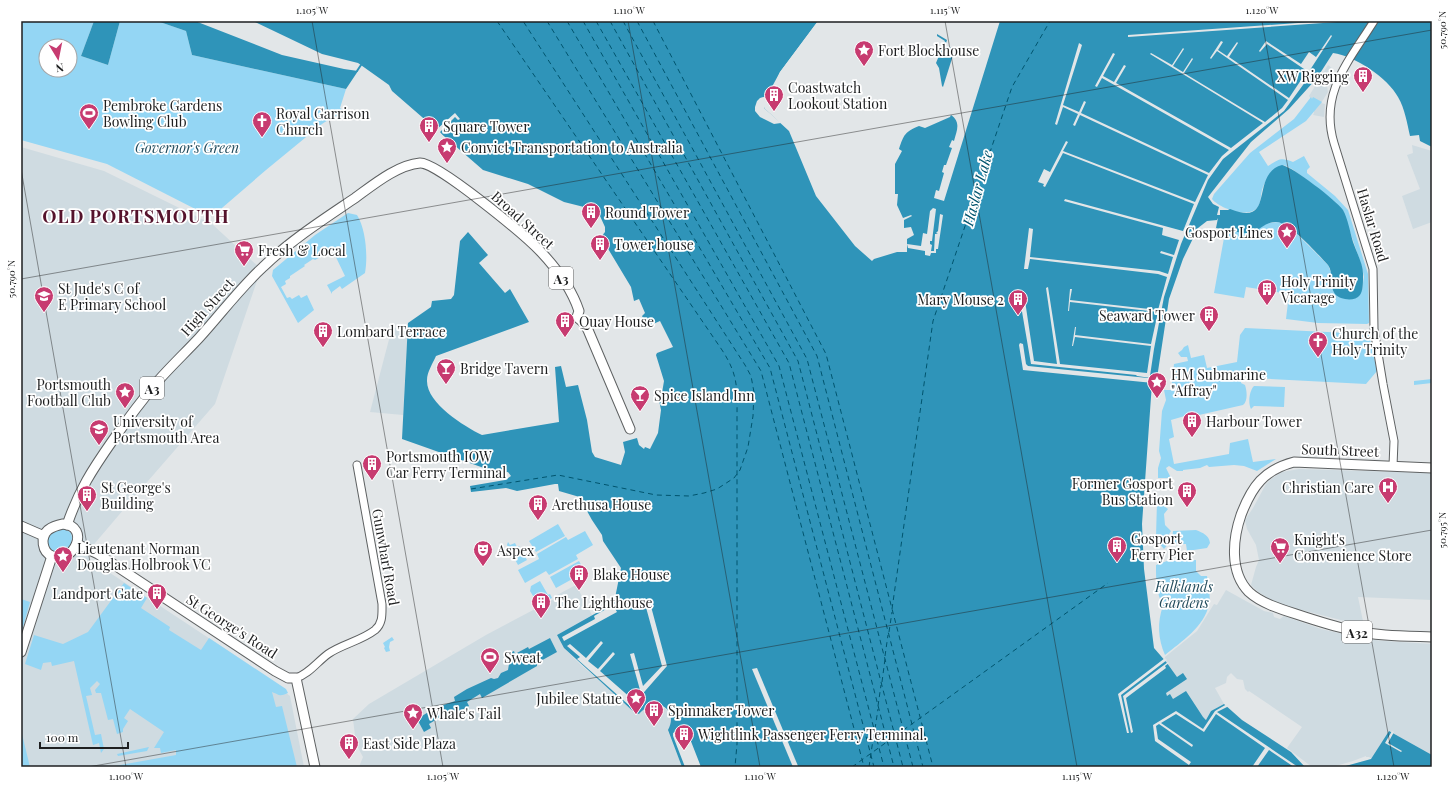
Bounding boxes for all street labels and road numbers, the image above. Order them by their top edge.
street label: Haslar Road [1353,186,1393,264]
street label: Broad Street [487,187,559,254]
road number: A3 [549,267,573,289]
street label: High Street [176,273,239,340]
road number: A3 [140,377,164,399]
street label: South Street [1301,439,1380,461]
street label: Gunwharf Road [368,507,404,607]
street label: St George's Road [183,589,281,663]
road number: A32 [1342,621,1372,643]

